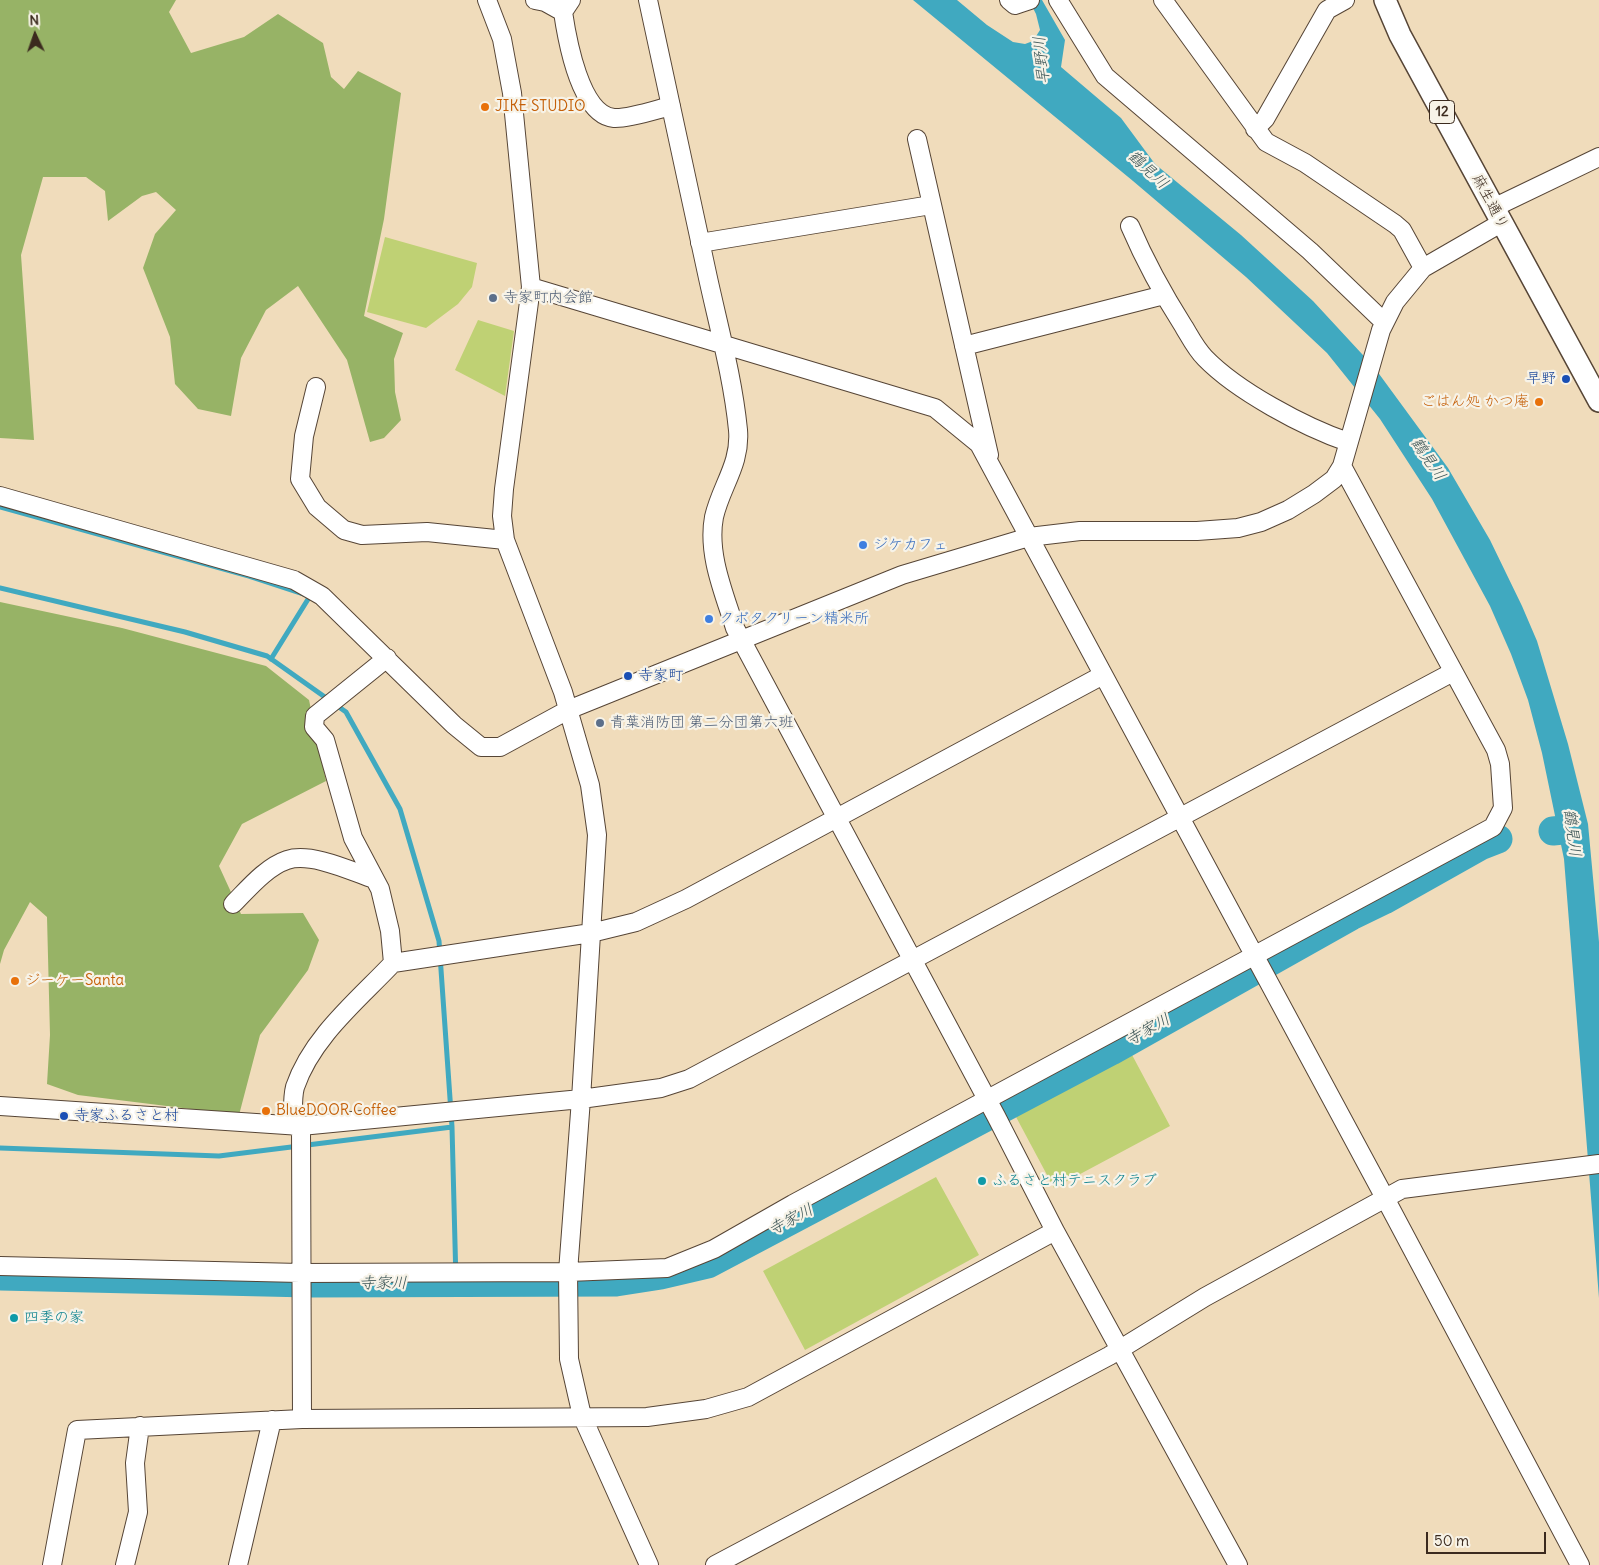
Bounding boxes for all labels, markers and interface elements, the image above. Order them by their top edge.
north arrow [10,10,60,60]
text: N [29,11,40,29]
water label: 早野川 [1030,35,1054,85]
place label: JIKE STUDIO [495,98,586,116]
road number: 12 [1430,100,1454,124]
marker: JIKE STUDIO [479,101,491,113]
water label: 鶴見川 [1124,147,1172,193]
street label: 麻生通り [1468,171,1512,233]
place label: 寺家町内会館 [503,289,593,307]
marker: 寺家町内会館 [487,292,499,304]
place label: 早野 [1526,370,1556,388]
marker: 早野 [1560,373,1572,385]
place label: ごはん処 かつ庵 [1420,393,1529,411]
marker: ごはん処 かつ庵 [1533,396,1545,408]
water label: 鶴見川 [1407,434,1449,484]
place label: ジケカフェ [873,536,948,554]
marker: ジケカフェ [857,539,869,551]
place label: クボタクリーン精米所 [719,610,869,628]
marker: クボタクリーン精米所 [703,613,715,625]
place label: 寺家町 [638,667,683,685]
marker: 寺家町 [622,670,634,682]
place label: 青葉消防団 第二分団第六班 [610,714,794,732]
marker: 青葉消防団 第二分団第六班 [594,717,606,729]
water label: 鶴見川 [1560,808,1584,858]
place label: ジーケーSanta [25,972,124,990]
marker: ジーケーSanta [9,975,21,987]
water label: 寺家川 [1122,1010,1174,1050]
place label: BlueDOOR Coffee [276,1102,397,1120]
marker: BlueDOOR Coffee [260,1105,272,1117]
place label: 寺家ふるさと村 [74,1107,179,1125]
marker: 寺家ふるさと村 [58,1110,70,1122]
place label: ふるさと村テニスクラブ [992,1172,1157,1190]
marker: ふるさと村テニスクラブ [976,1175,988,1187]
water label: 寺家川 [765,1200,817,1240]
water label: 寺家川 [359,1273,407,1293]
place label: 四季の家 [24,1309,84,1327]
marker: 四季の家 [8,1312,20,1324]
scale bar [1429,1522,1549,1554]
text: 50 m [1434,1531,1469,1550]

